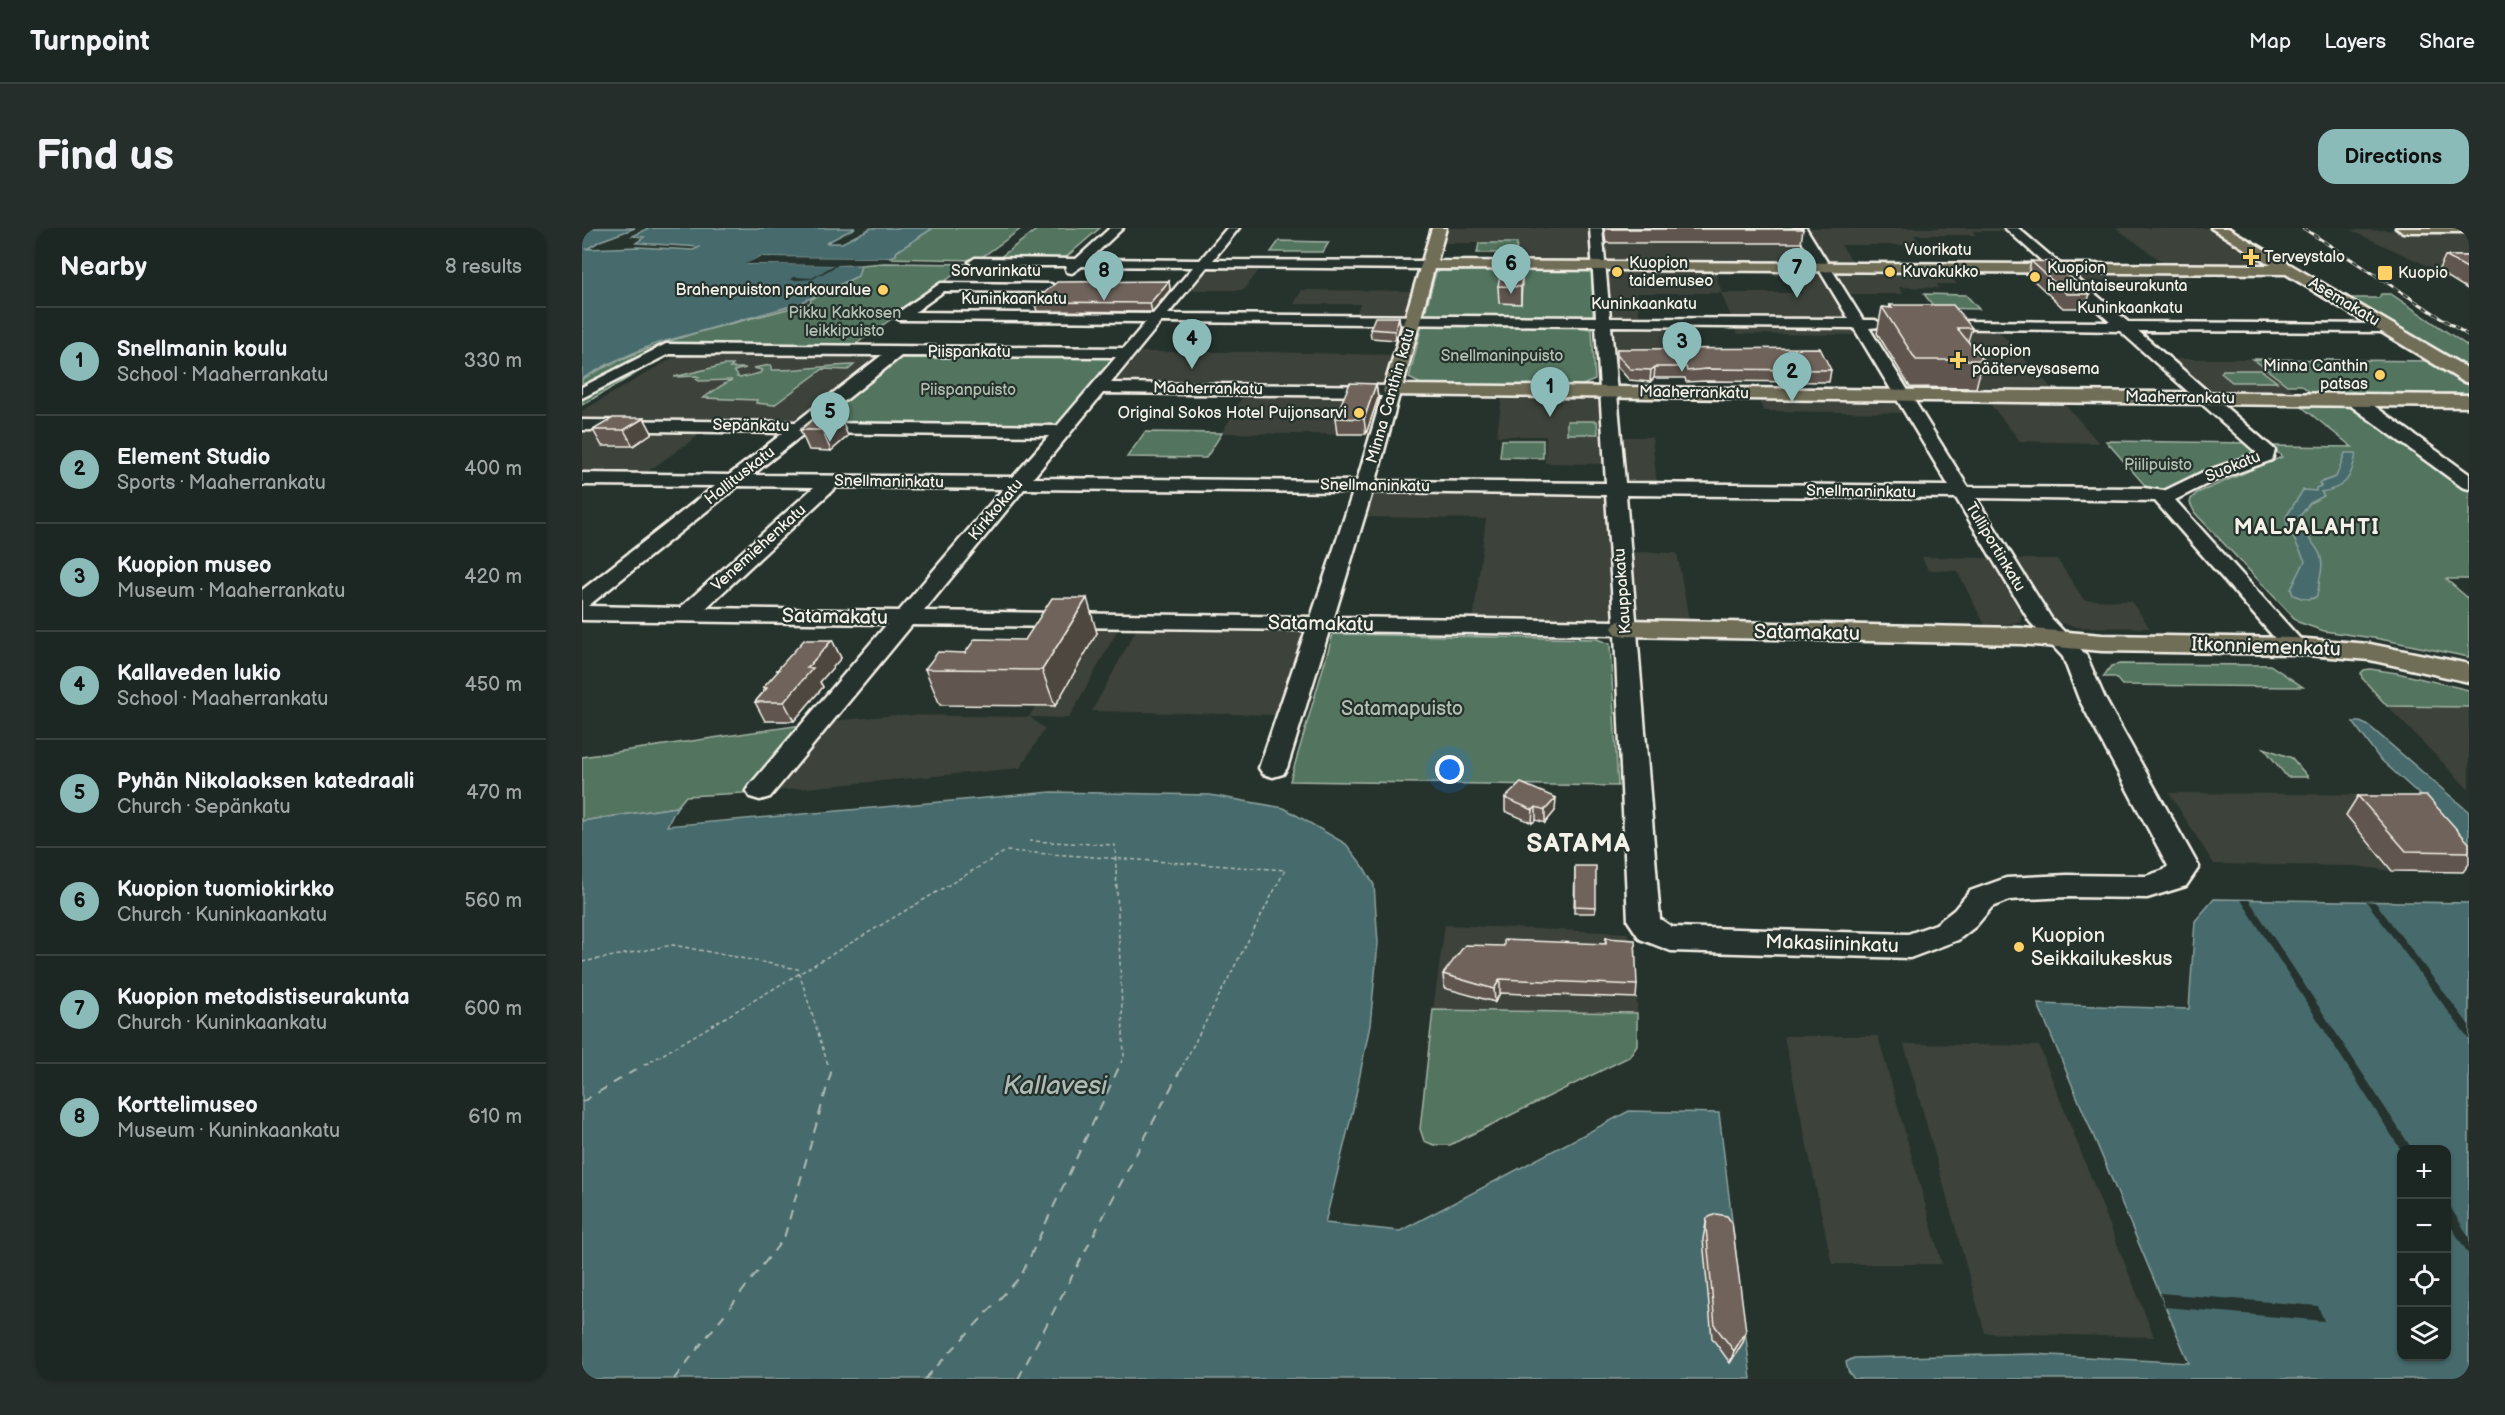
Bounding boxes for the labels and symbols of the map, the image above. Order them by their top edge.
street label: Vuorikatu [1904,241,1972,260]
pin: 6 [1492,244,1530,294]
pin: 7 [1778,248,1816,298]
marker: Terveystalo [2242,248,2260,266]
place label: Terveystalo [2264,248,2345,267]
pin: 8 [1084,251,1124,301]
place label: Kuopion taidemuseo [1629,254,1713,291]
place label: Kuopion helluntaiseurakunta [2047,259,2188,296]
street label: Sorvarinkatu [951,262,1041,281]
place label: Kuvakukko [1902,263,1979,282]
marker: Kuopio [2376,264,2394,282]
place label: Kuopio [2398,264,2448,283]
marker: Kuopion taidemuseo [1610,265,1624,279]
marker: Kuvakukko [1883,265,1897,279]
marker: Kuopion helluntaiseurakunta [2028,270,2042,284]
street label: Asemakatu [2305,273,2383,331]
place label: Brahenpuiston parkouralue [676,281,871,300]
marker: Brahenpuiston parkouralue [876,283,890,297]
street label: Kuninkaankatu [961,290,1067,309]
street label: Kuninkaankatu [1591,295,1697,314]
street label: Kuninkaankatu [2077,299,2183,318]
park label: Pikku Kakkosen leikkipuisto [789,304,901,341]
pin: 4 [1172,320,1212,369]
pin: 3 [1662,322,1702,372]
street label: Minna Canthin katu [1363,326,1419,466]
place label: Kuopion pääterveysasema [1972,342,2100,379]
street label: Piispankatu [927,343,1011,362]
park label: Snellmaninpuisto [1441,347,1563,366]
marker: Kuopion pääterveysasema [1949,351,1967,369]
pin: 2 [1772,352,1812,402]
place label: Minna Canthin patsas [2263,357,2368,394]
pin: 1 [1530,368,1570,417]
marker: Minna Canthin patsas [2373,368,2387,382]
street label: Maaherrankatu [1153,379,1263,399]
park label: Piispanpuisto [920,381,1016,400]
street label: Maaherrankatu [1639,383,1749,403]
street label: Maaherrankatu [2125,388,2235,408]
pin: 5 [810,392,850,442]
place label: Original Sokos Hotel Puijonsarvi [1118,404,1347,423]
marker: Original Sokos Hotel Puijonsarvi [1352,406,1366,420]
street label: Sepänkatu [712,416,790,436]
street label: Hallituskatu [701,443,779,509]
street label: Suokatu [2203,447,2263,487]
park label: Piilipuisto [2124,456,2192,475]
street label: Snellmaninkatu [834,472,944,492]
street label: Kirkkokatu [965,475,1027,545]
street label: Snellmaninkatu [1320,476,1430,496]
street label: Snellmaninkatu [1806,482,1916,502]
street label: Tulliportinkatu [1961,499,2029,595]
street label: Venemiehenkatu [708,501,810,595]
district label: MALJALAHTI [2234,514,2380,541]
street label: Kauppakatu [1611,547,1635,635]
street label: Satamakatu [782,604,888,630]
street label: Satamakatu [1268,611,1374,637]
street label: Satamakatu [1754,620,1860,646]
street label: Itkonniemenkatu [2191,632,2341,662]
park label: Satamapuisto [1341,697,1463,721]
your location [1435,755,1464,784]
district label: SATAMA [1527,829,1631,860]
place label: Kuopion Seikkailukeskus [2031,924,2173,971]
street label: Makasiininkatu [1765,930,1899,958]
marker: Kuopion Seikkailukeskus [2012,940,2026,954]
water label: Kallavesi [1003,1071,1108,1102]

